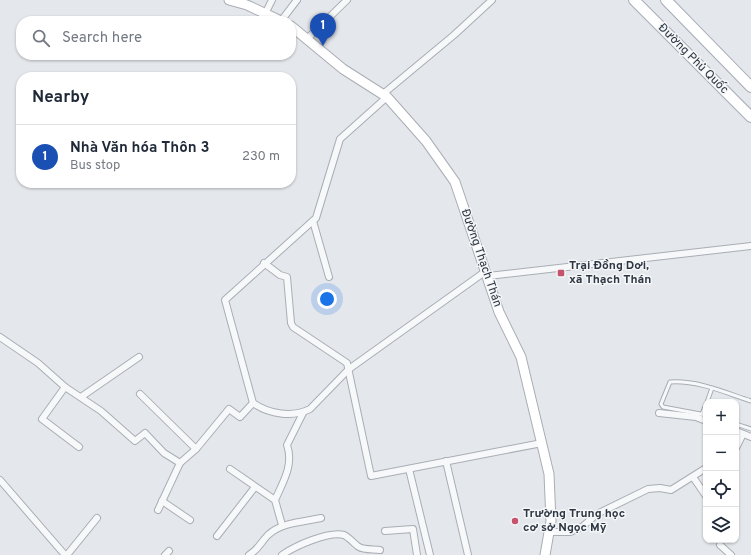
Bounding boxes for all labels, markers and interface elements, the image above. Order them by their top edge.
pin: 1 [310,13,336,46]
search box [16,16,296,60]
street label: Đường Phủ Quốc [654,20,732,98]
icon: search [30,27,52,49]
text: Search here [62,29,142,48]
text: Nearby [32,87,89,109]
text: Nhà Văn hóa Thôn 3 [70,139,209,158]
text: 1 [42,149,48,165]
text: 230 m [242,149,280,165]
text: Bus stop [70,158,120,174]
street label: Đường Thạch Thán [457,207,505,309]
place label: Trại Đồng Dơi, xã Thạch Thán [569,258,651,288]
marker: Trại Đồng Dơi, xã Thạch Thán [556,268,566,278]
your location [317,289,337,309]
map controls [703,399,739,543]
button: + [703,399,739,435]
button: − [703,435,739,471]
button: locate [703,471,739,507]
place label: Trường Trung học cơ sở Ngọc Mỹ [523,506,625,536]
button: layers [703,507,739,543]
marker: Trường Trung học cơ sở Ngọc Mỹ [510,516,520,526]

